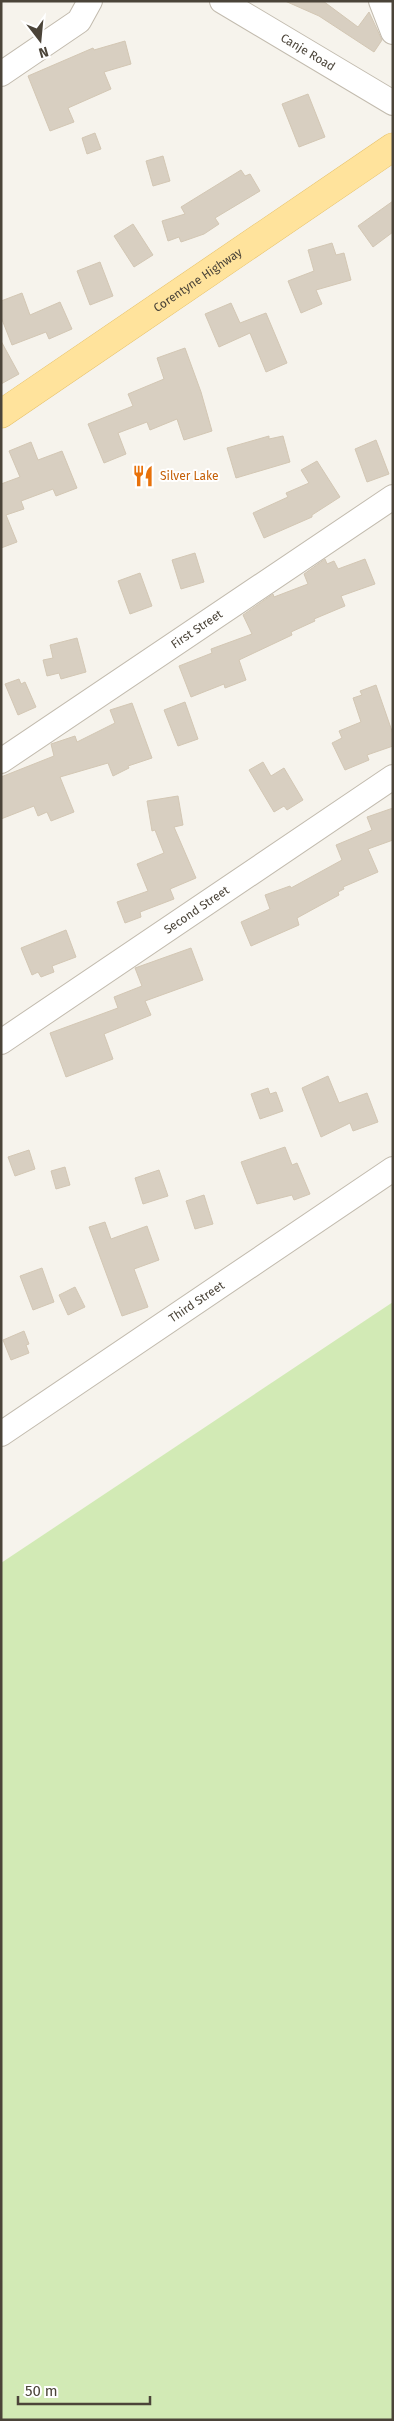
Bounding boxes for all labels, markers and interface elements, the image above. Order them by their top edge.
north arrow [15,15,65,65]
street label: Canje Road [278,31,338,74]
text: N [37,43,50,61]
street label: Corentyne Highway [151,245,245,315]
restaurant icon: Silver Lake [130,463,156,489]
place label: Silver Lake [160,469,219,483]
street label: First Street [168,606,226,651]
street label: Second Street [161,882,232,937]
street label: Third Street [166,1278,227,1326]
scale bar [18,2374,150,2406]
text: 50 m [25,2382,58,2400]

